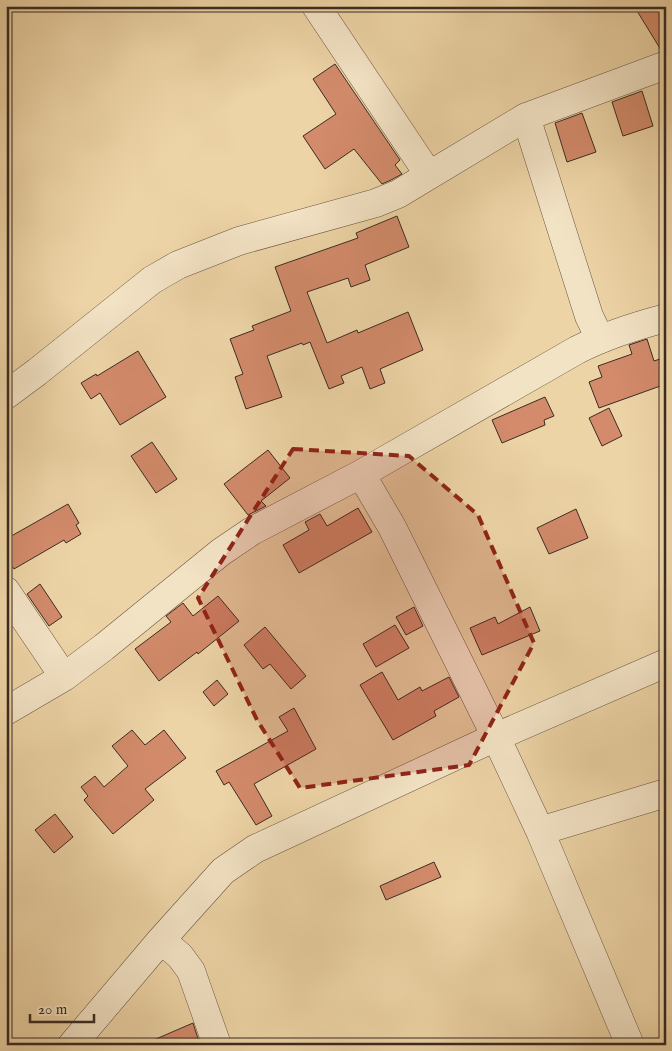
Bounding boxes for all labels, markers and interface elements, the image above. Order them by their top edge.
scale bar [30,991,94,1023]
text: 20 m [38,1000,68,1019]

